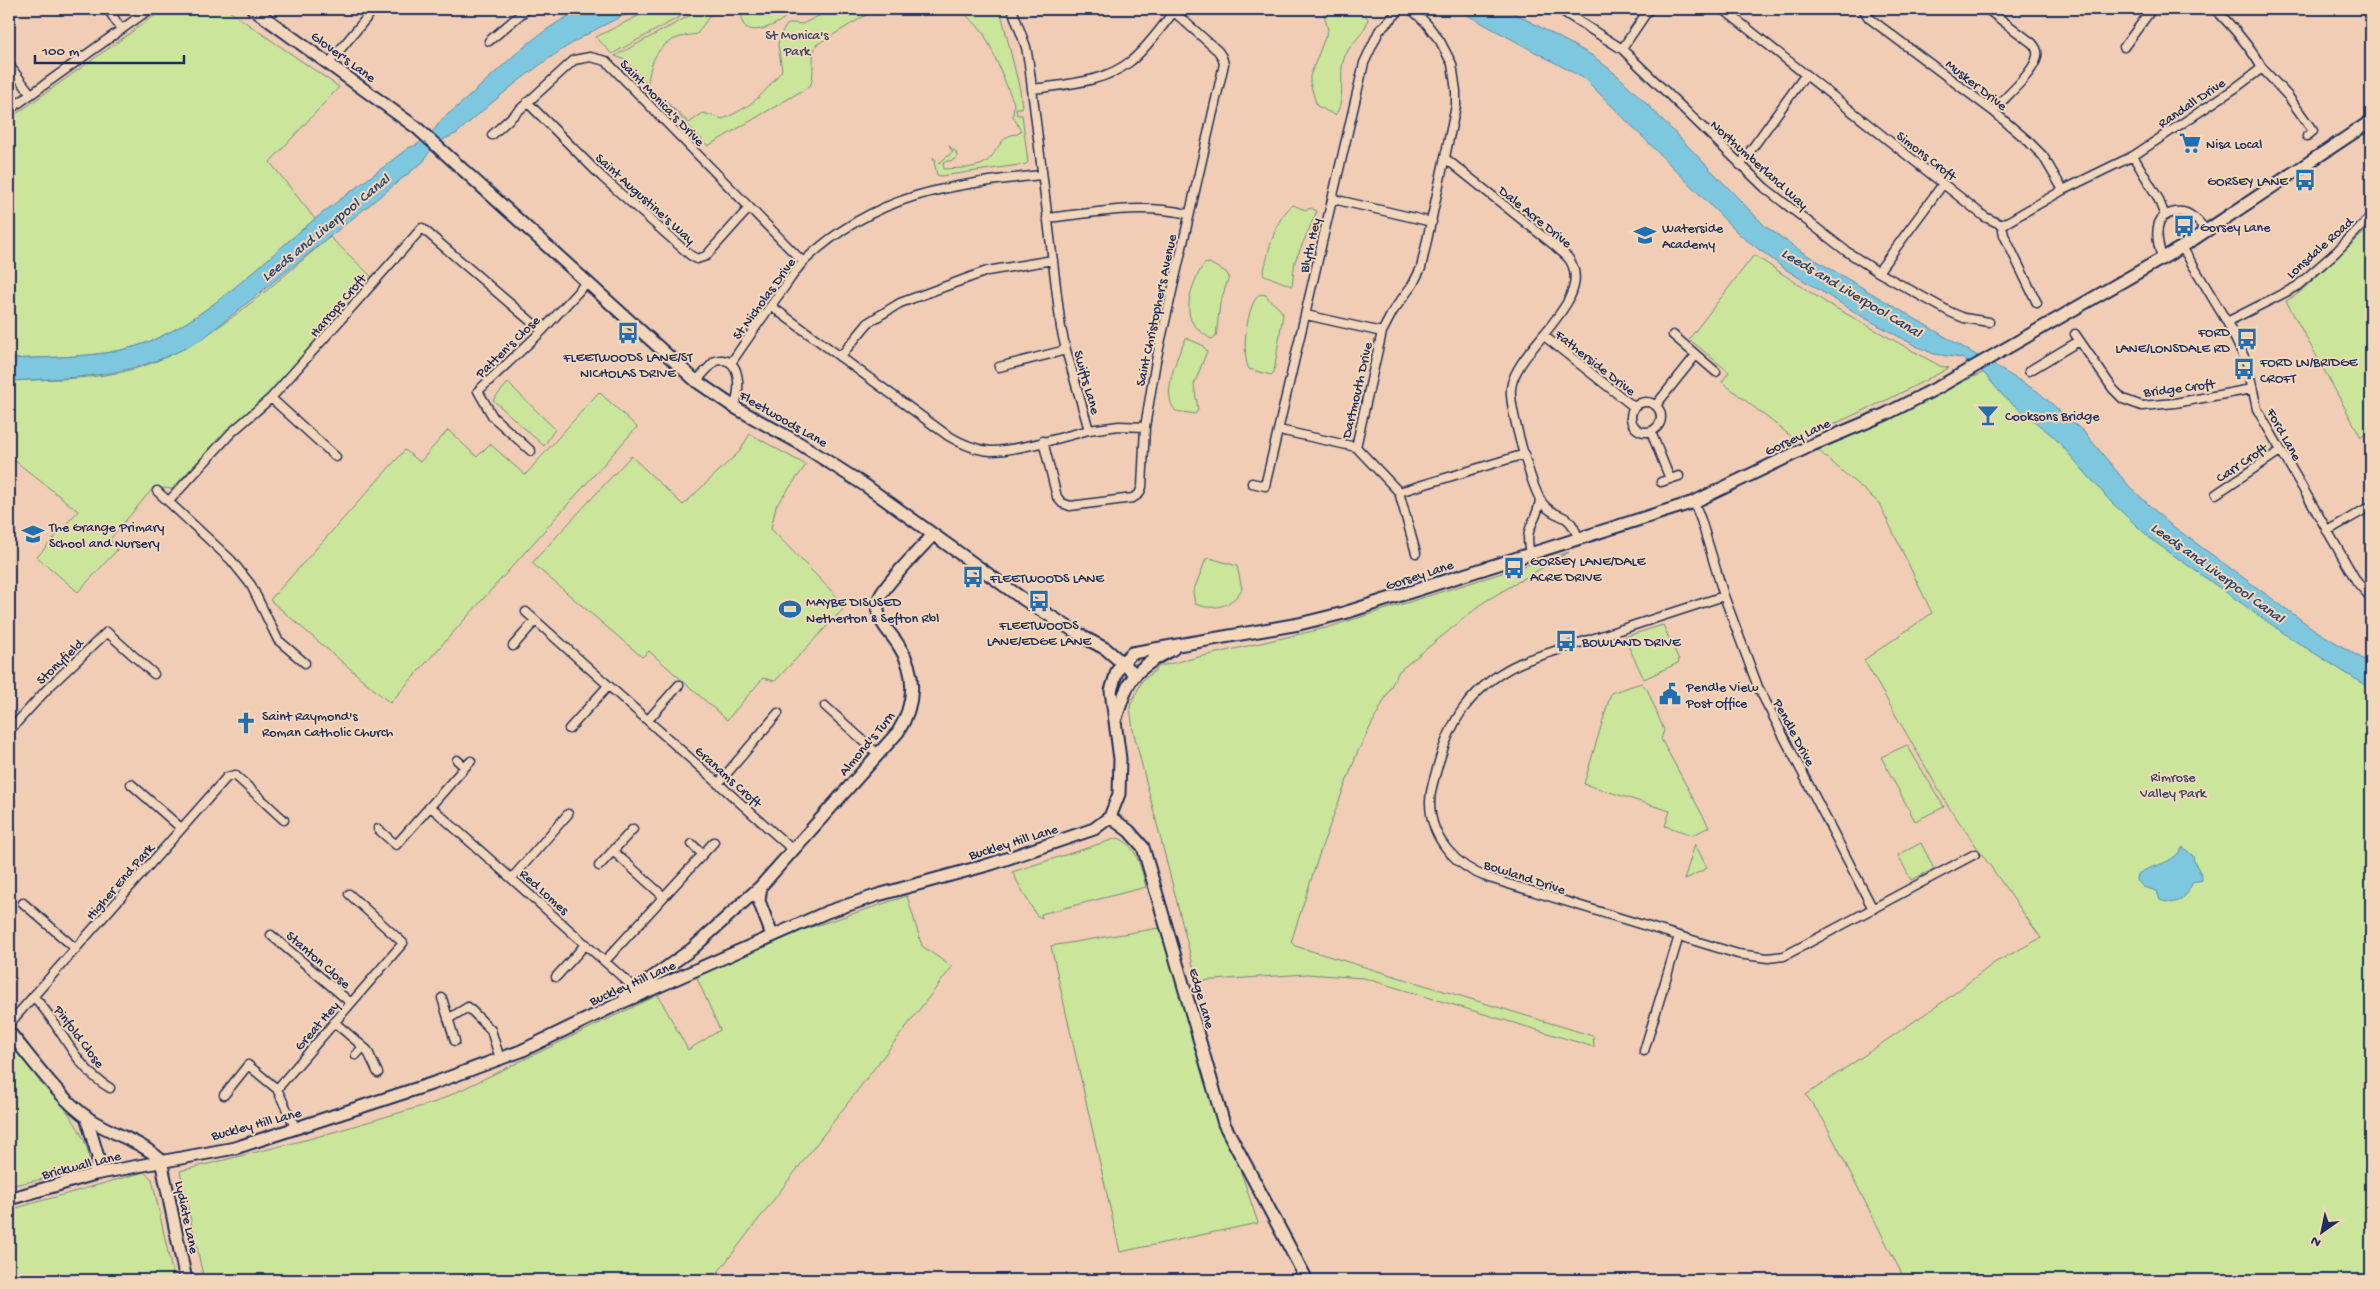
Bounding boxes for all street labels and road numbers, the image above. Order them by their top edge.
street label: Glover's Lane [307,29,379,88]
street label: Saint Monica's Drive [615,57,708,151]
street label: Musker Drive [1941,57,2010,116]
street label: Randall Drive [2155,75,2230,133]
street label: Northumberland Way [1706,117,1811,214]
street label: Simons Croft [1892,128,1960,187]
street label: Saint Augustine's Way [591,150,698,249]
street label: Dale Acre Drive [1493,183,1575,253]
street label: Lonsdale Road [2284,213,2359,283]
street label: Blyth Hey [1297,216,1326,276]
street label: Saint Christopher's Avenue [1133,232,1182,388]
street label: St Nicholas Drive [730,255,801,344]
street label: Harrops Croft [307,271,372,342]
street label: Patten's Close [472,312,545,383]
street label: Fatherside Drive [1550,327,1639,401]
street label: Dartmouth Drive [1339,340,1378,441]
street label: Swifts Lane [1068,349,1103,417]
street label: Bridge Croft [2142,377,2217,402]
street label: Fleetwoods Lane [735,387,831,453]
street label: Ford Lane [2261,405,2305,465]
street label: Gorsey Lane [1763,415,1834,461]
street label: Carr Croft [2213,440,2272,487]
street label: Gorsey Lane [1384,557,1457,595]
street label: Stonyfield [34,635,89,689]
street label: Pendle Drive [1767,696,1818,770]
street label: Almond's Turn [836,709,900,780]
street label: Granams Croft [690,743,765,813]
street label: Buckley Hill Lane [966,822,1061,865]
street label: Higher End Park [83,840,160,924]
street label: Bowland Drive [1480,857,1568,900]
street label: Red Lomes [515,866,572,920]
street label: Stanton Close [282,928,354,994]
street label: Buckley Hill Lane [586,957,679,1011]
street label: Edge Lane [1184,966,1218,1032]
street label: Great Hey [292,998,344,1055]
street label: Pinfold Close [48,1002,107,1073]
street label: Buckley Hill Lane [209,1105,304,1146]
street label: Brickwall Lane [39,1148,124,1185]
street label: Lydiate Lane [170,1180,202,1256]

